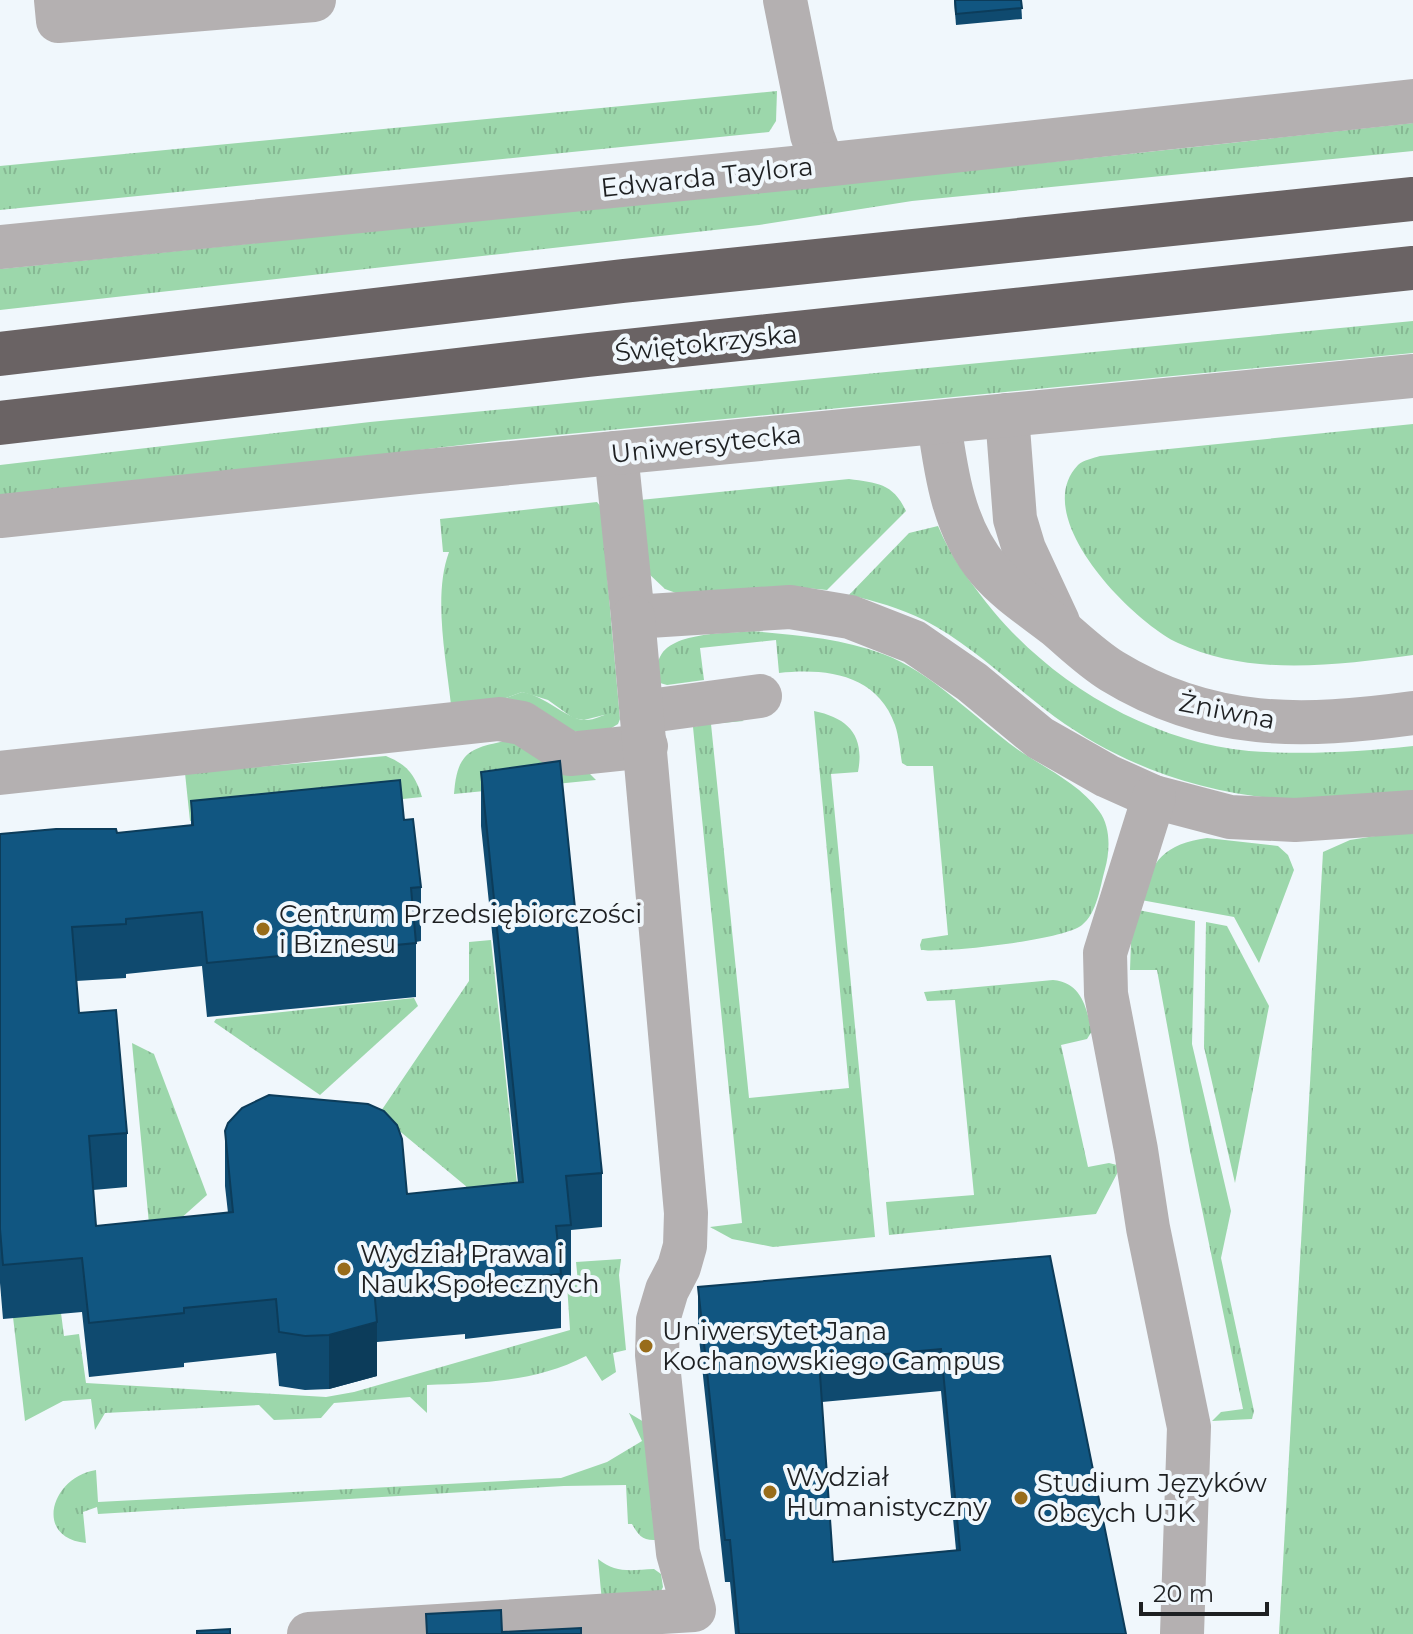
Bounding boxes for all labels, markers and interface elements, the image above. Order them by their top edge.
street label: Edwarda Taylora [599,150,815,204]
street label: Świętokrzyska [613,317,799,369]
street label: Uniwersytecka [609,418,803,470]
street label: Żniwna [1176,686,1278,736]
place label: Centrum Przedsiębiorczości i Biznesu [279,898,642,960]
marker: Centrum Przedsiębiorczości i Biznesu [254,920,272,938]
place label: Wydział Prawa i Nauk Społecznych [360,1238,600,1300]
marker: Wydział Prawa i Nauk Społecznych [335,1260,353,1278]
place label: Uniwersytet Jana Kochanowskiego Campus [662,1315,1001,1377]
marker: Uniwersytet Jana Kochanowskiego Campus [637,1337,655,1355]
place label: Wydział Humanistyczny [786,1461,988,1523]
place label: Studium Języków Obcych UJK [1037,1467,1267,1529]
marker: Wydział Humanistyczny [761,1483,779,1501]
marker: Studium Języków Obcych UJK [1012,1489,1030,1507]
scale bar [1141,1566,1267,1616]
text: 20 m [1153,1579,1214,1608]

